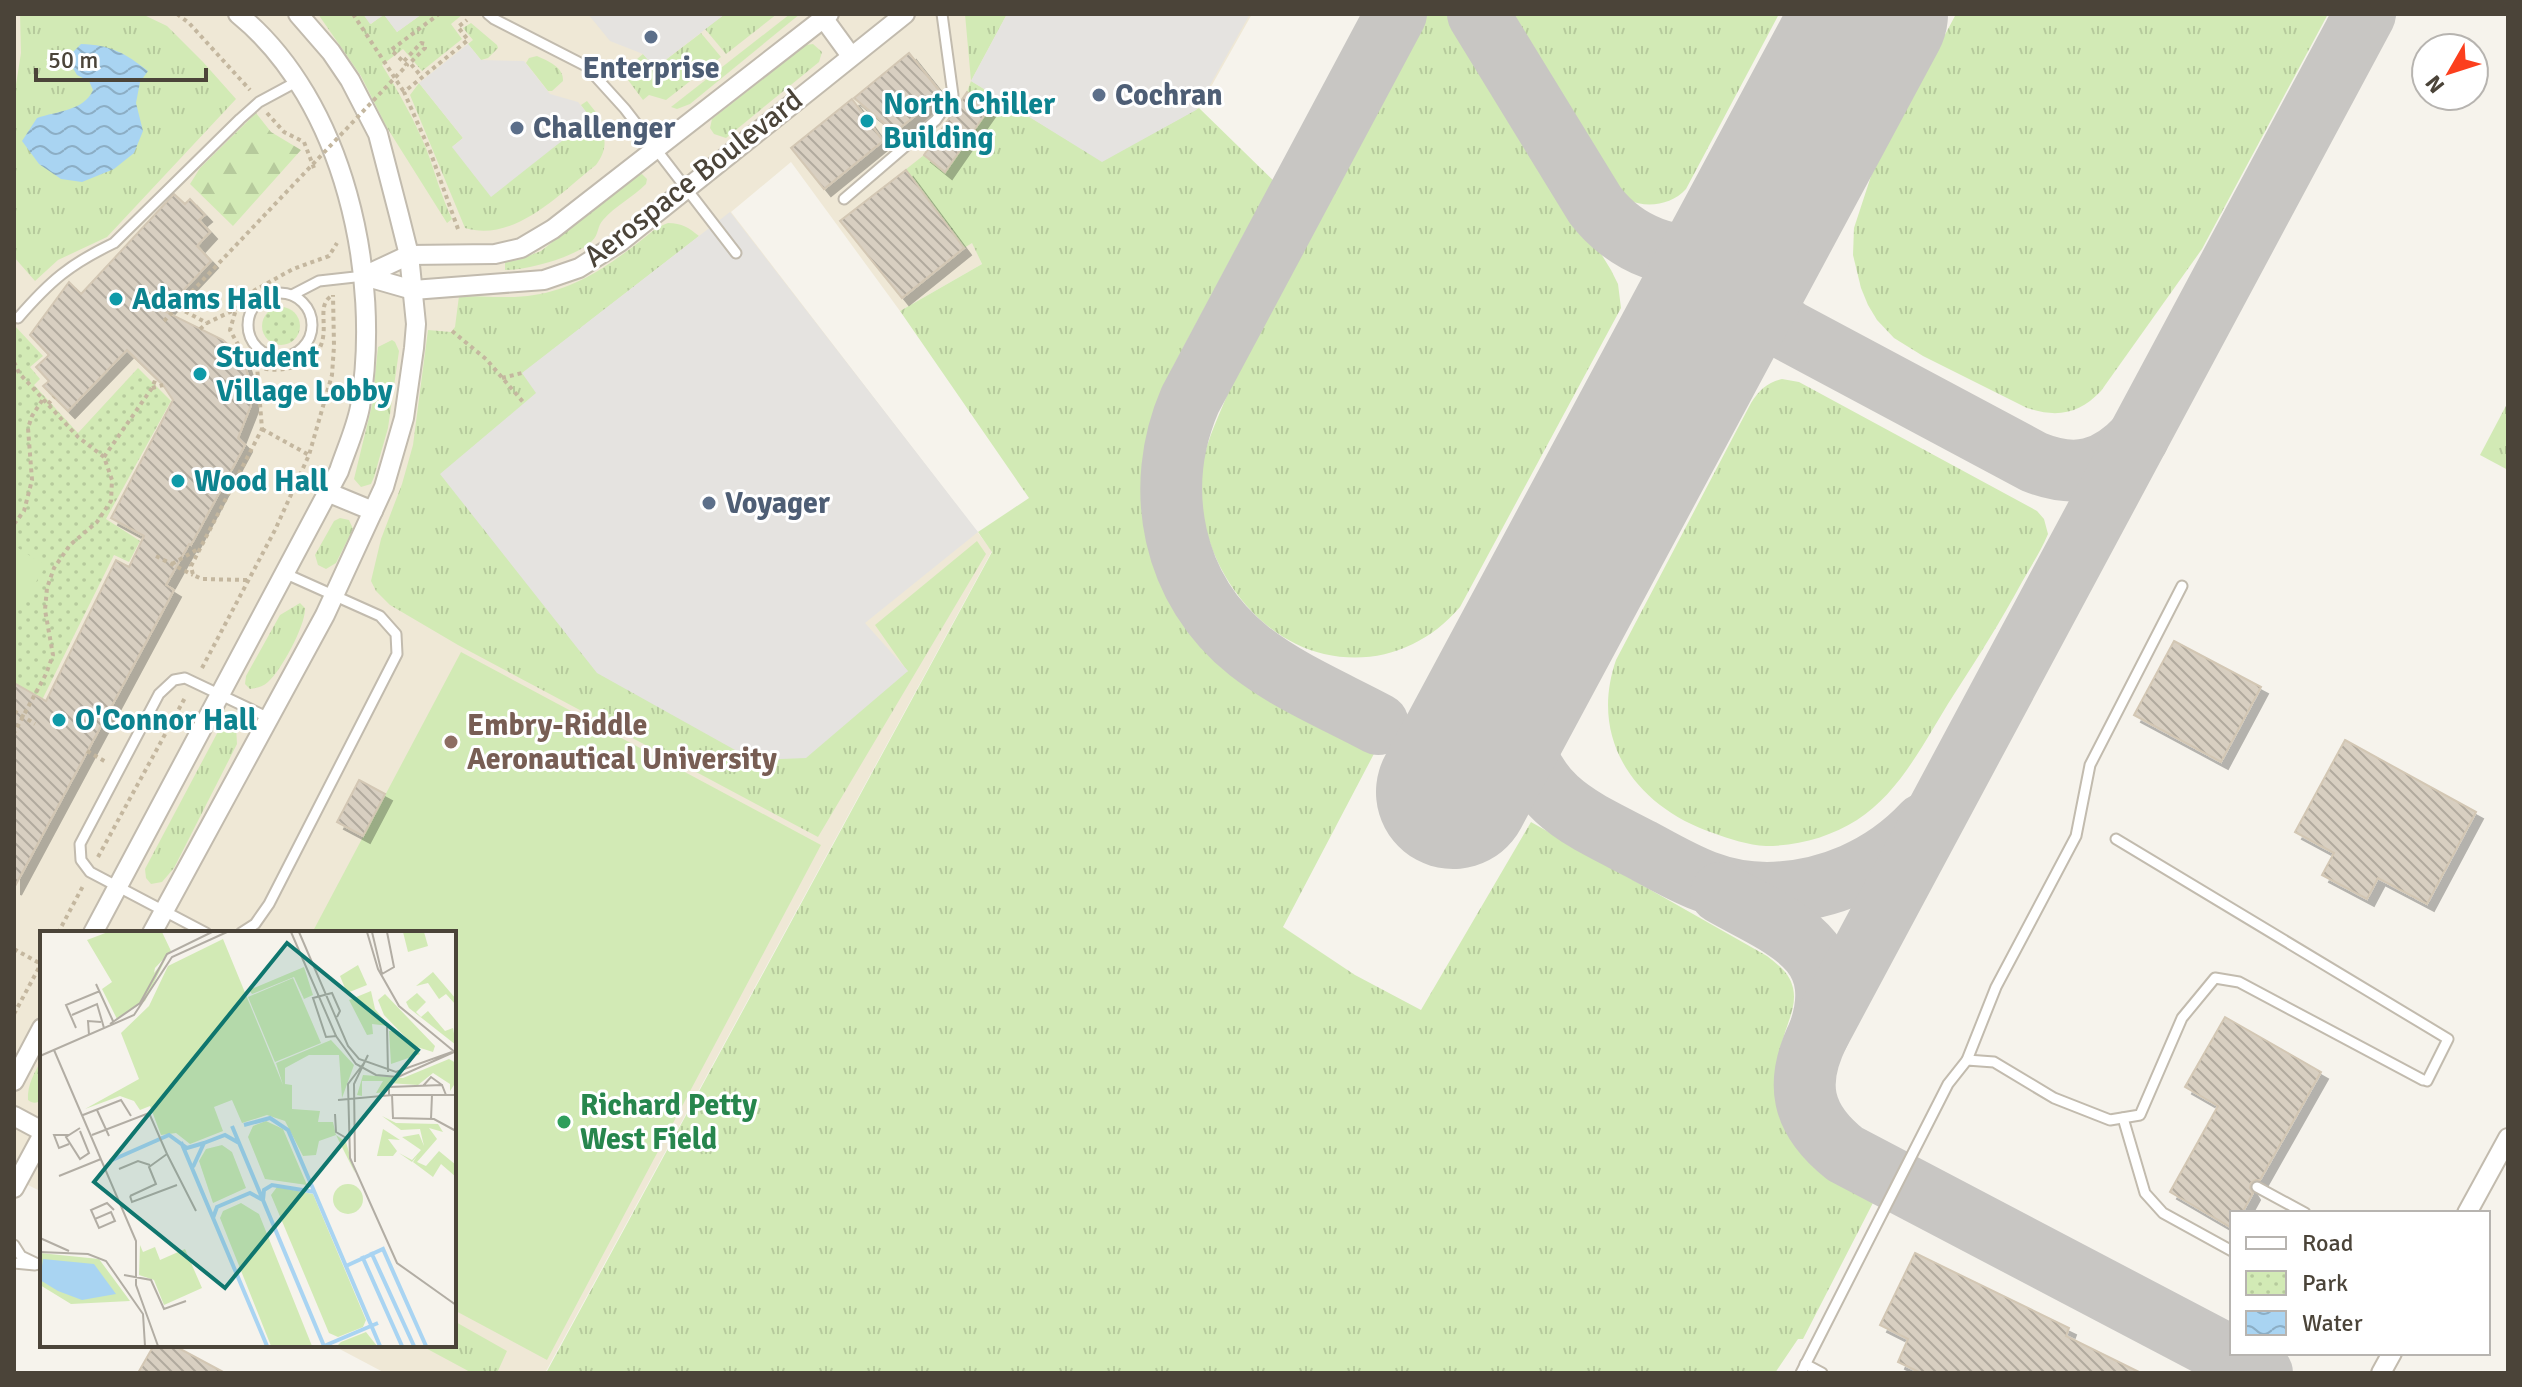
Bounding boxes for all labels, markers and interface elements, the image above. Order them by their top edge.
marker: Enterprise [642,28,660,46]
scale bar [36,32,206,82]
north arrow [2410,32,2490,112]
text: 50 m [48,45,98,75]
place label: Enterprise [582,50,720,87]
text: N [2420,70,2450,99]
place label: Cochran [1115,77,1223,114]
street label: Aerospace Boulevard [576,81,810,275]
place label: North Chiller Building [883,86,1055,157]
marker: Cochran [1090,86,1108,104]
place label: Challenger [533,110,675,147]
marker: North Chiller Building [858,112,876,130]
marker: Challenger [508,119,526,137]
place label: Adams Hall [132,281,281,318]
marker: Adams Hall [107,290,125,308]
place label: Student Village Lobby [216,339,393,410]
marker: Student Village Lobby [191,365,209,383]
place label: Wood Hall [194,463,329,500]
marker: Wood Hall [169,472,187,490]
place label: Voyager [725,485,830,522]
marker: Voyager [700,494,718,512]
place label: O'Connor Hall [75,702,257,739]
place label: Embry-Riddle Aeronautical University [467,707,777,778]
marker: O'Connor Hall [50,711,68,729]
marker: Embry-Riddle Aeronautical University [442,733,460,751]
inset map [40,931,456,1347]
place label: Richard Petty West Field [580,1087,757,1158]
marker: Richard Petty West Field [555,1113,573,1131]
legend [2230,1211,2490,1355]
text: Road [2302,1228,2353,1258]
text: Park [2302,1268,2348,1298]
text: Water [2302,1308,2363,1338]

